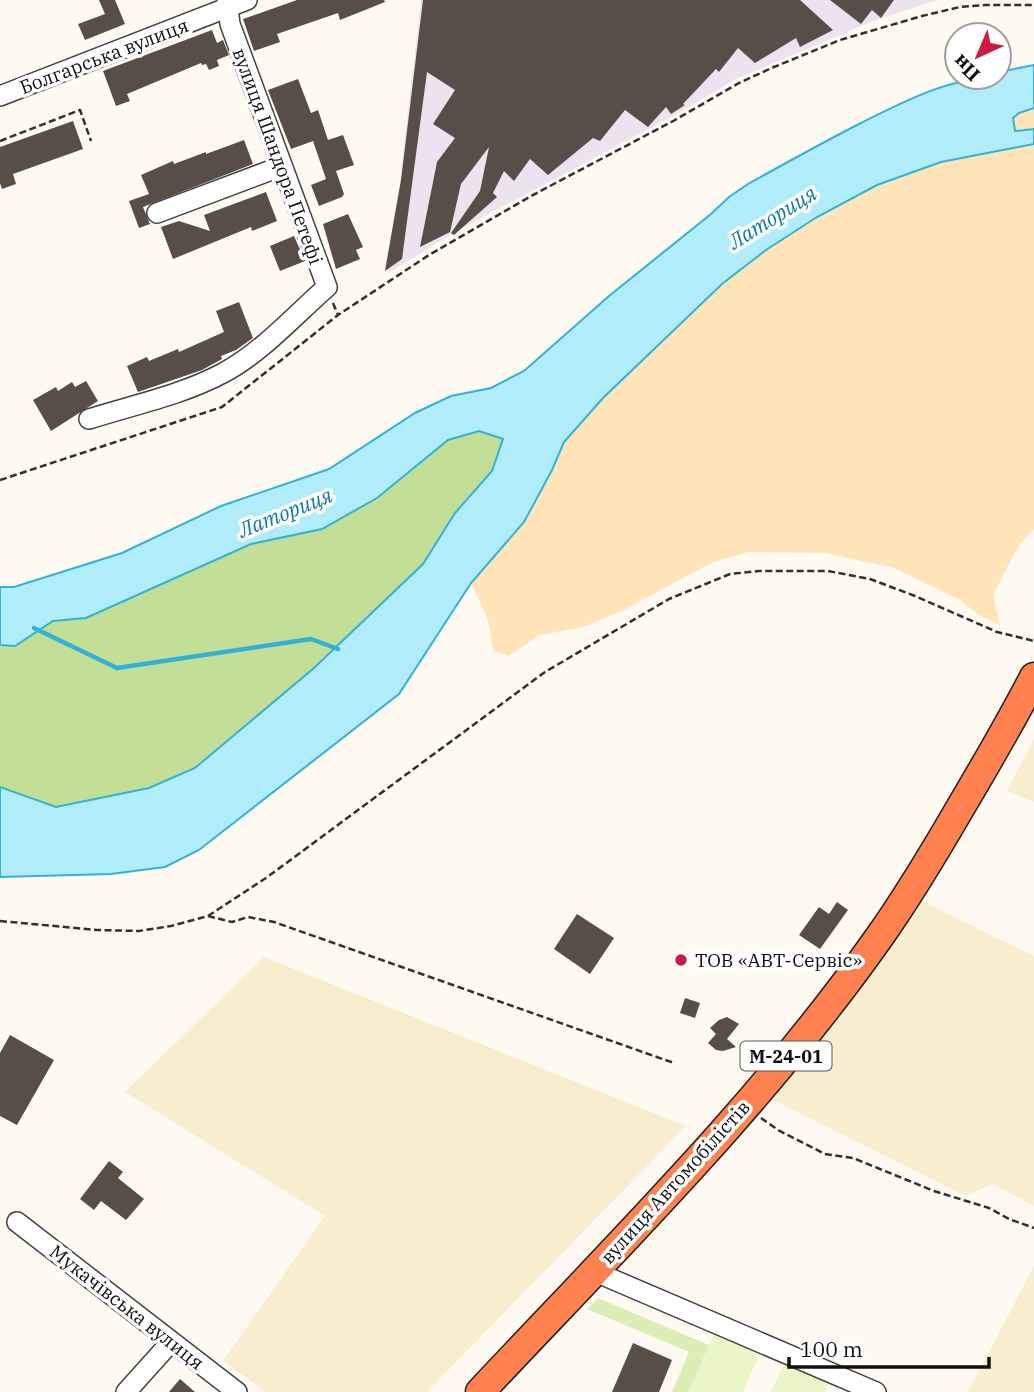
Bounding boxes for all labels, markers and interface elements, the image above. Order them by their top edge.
street label: Болгарська вулиця [16,13,192,99]
north arrow [943,21,1013,91]
street label: вулиця Шандора Петефі [228,44,328,268]
text: Пн [948,50,985,87]
water label: Латориця [722,179,821,256]
water label: Латориця [233,480,336,544]
place label: ТОВ «АВТ-Сервіс» [695,948,862,972]
marker: ТОВ «АВТ-Сервіс» [673,952,689,968]
road number: М-24-01 [740,1042,832,1070]
street label: вулиця Автомобілістів [595,1095,755,1269]
street label: Мукачівська вулиця [45,1239,209,1375]
scale bar [789,1326,988,1370]
text: 100 m [800,1335,863,1363]

